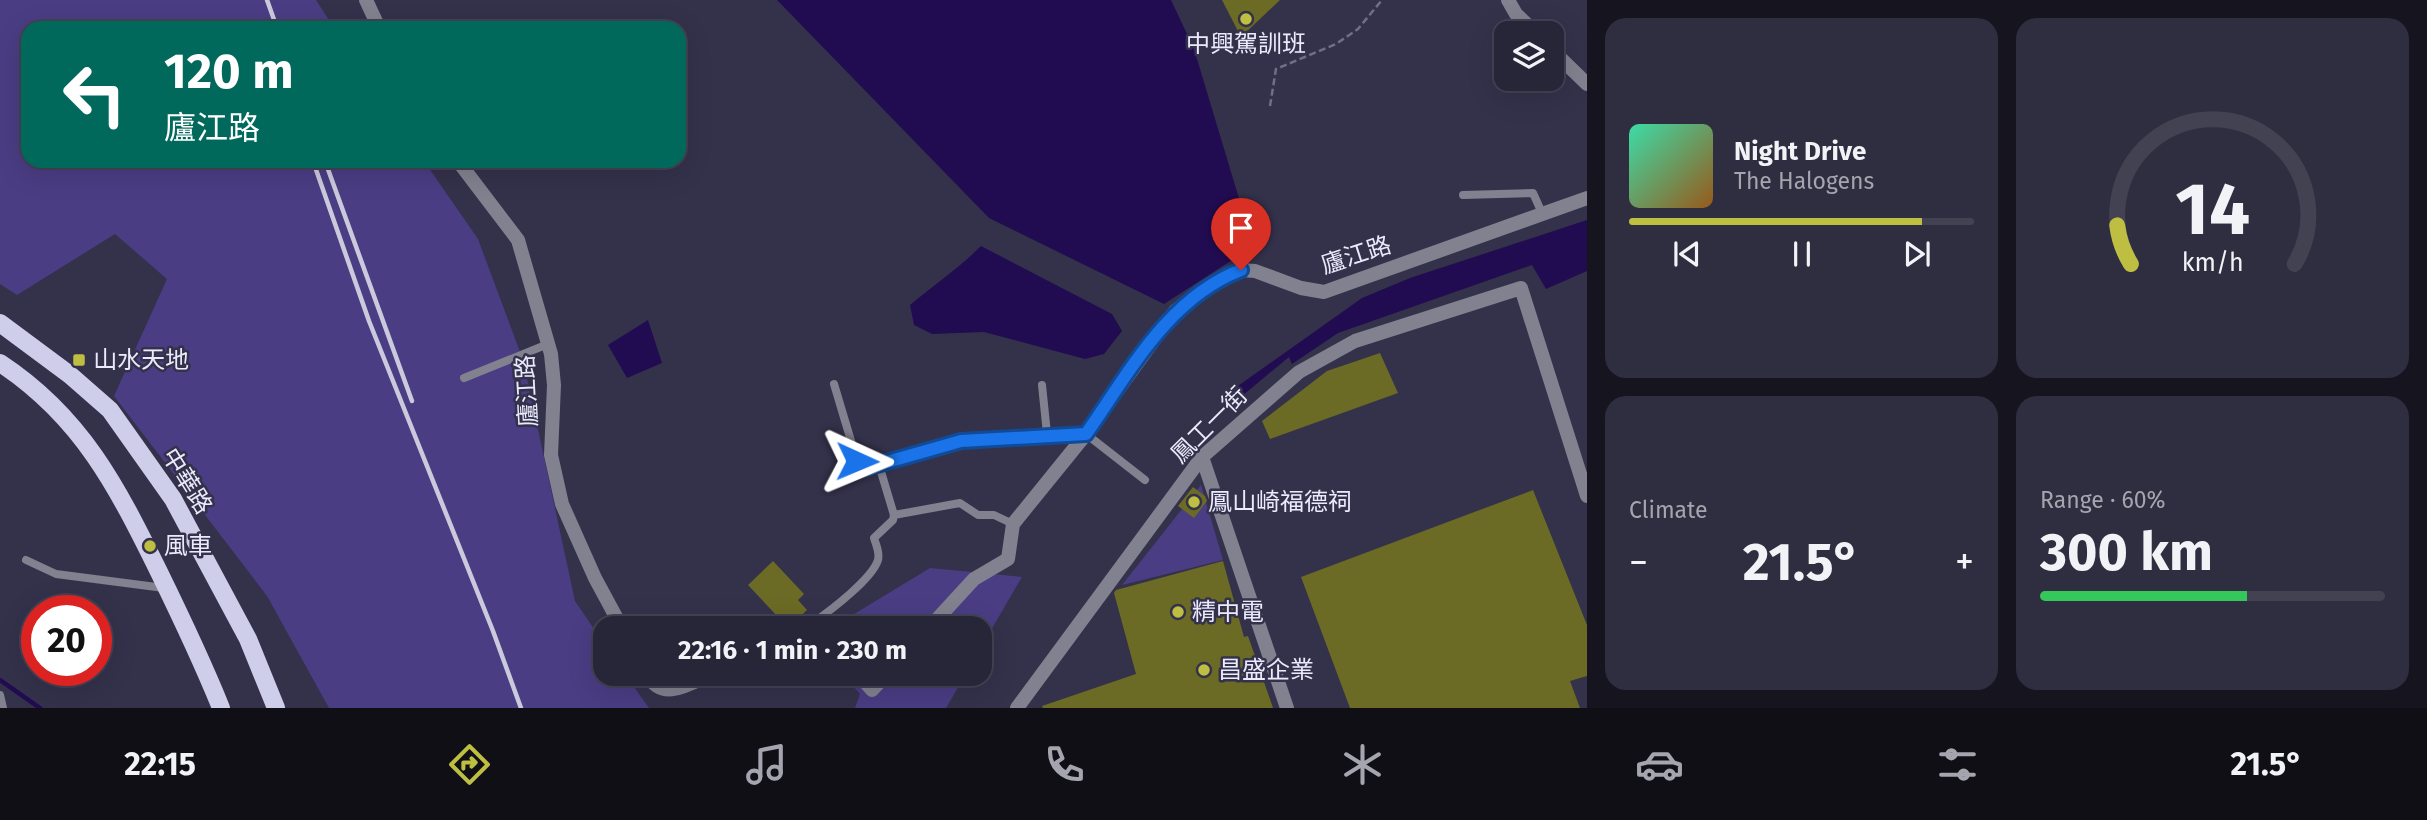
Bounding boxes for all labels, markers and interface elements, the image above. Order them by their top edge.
marker: 中興駕訓班 [1238,11,1254,27]
map controls [1494,21,1564,91]
button: layers [1494,21,1564,91]
place label: 中興駕訓班 [1186,30,1306,58]
text: 120 m [164,42,294,101]
icon: left [49,49,140,140]
text: 廬江路 [164,109,260,147]
text: Night Drive [1734,136,1866,167]
text: The Halogens [1734,167,1874,195]
text: 14 [2175,167,2250,254]
pin [1211,198,1271,270]
icon: arrive [1222,209,1260,247]
street label: 廬江路 [1317,231,1395,279]
icon: previous [1668,235,1706,273]
icon: pause [1783,235,1821,273]
icon: next [1898,235,1936,273]
text: km/h [2182,248,2243,278]
place label: 山水天地 [93,346,189,374]
marker: 山水天地 [71,352,87,368]
street label: 廬江路 [511,354,543,428]
street label: 鳳工一街 [1165,381,1253,469]
position arrow [820,424,894,498]
street label: 中華路 [156,443,218,519]
text: Range · 60% [2040,486,2166,514]
place label: 鳳山崎福德祠 [1208,488,1352,516]
marker: 鳳山崎福德祠 [1186,494,1202,510]
text: Climate [1629,496,1708,524]
text: 300 km [2040,521,2213,584]
text: 21.5° [1743,531,1860,594]
place label: 風車 [164,532,212,560]
marker: 風車 [142,538,158,554]
text: − [1629,539,1648,585]
text: + [1955,539,1974,585]
speed limit sign: 20 [21,595,112,686]
place label: 精中電 [1192,598,1264,626]
marker: 精中電 [1170,604,1186,620]
text: 22:16 · 1 min · 230 m [678,635,907,666]
place label: 昌盛企業 [1218,656,1314,684]
marker: 昌盛企業 [1196,662,1212,678]
icon: directions [445,740,494,789]
icon: music [742,740,791,789]
icon: phone [1040,740,1089,789]
icon: climate [1338,740,1387,789]
icon: car [1635,740,1684,789]
icon: filters [1933,740,1982,789]
text: 22:15 [124,745,196,783]
text: 21.5° [2230,745,2303,783]

